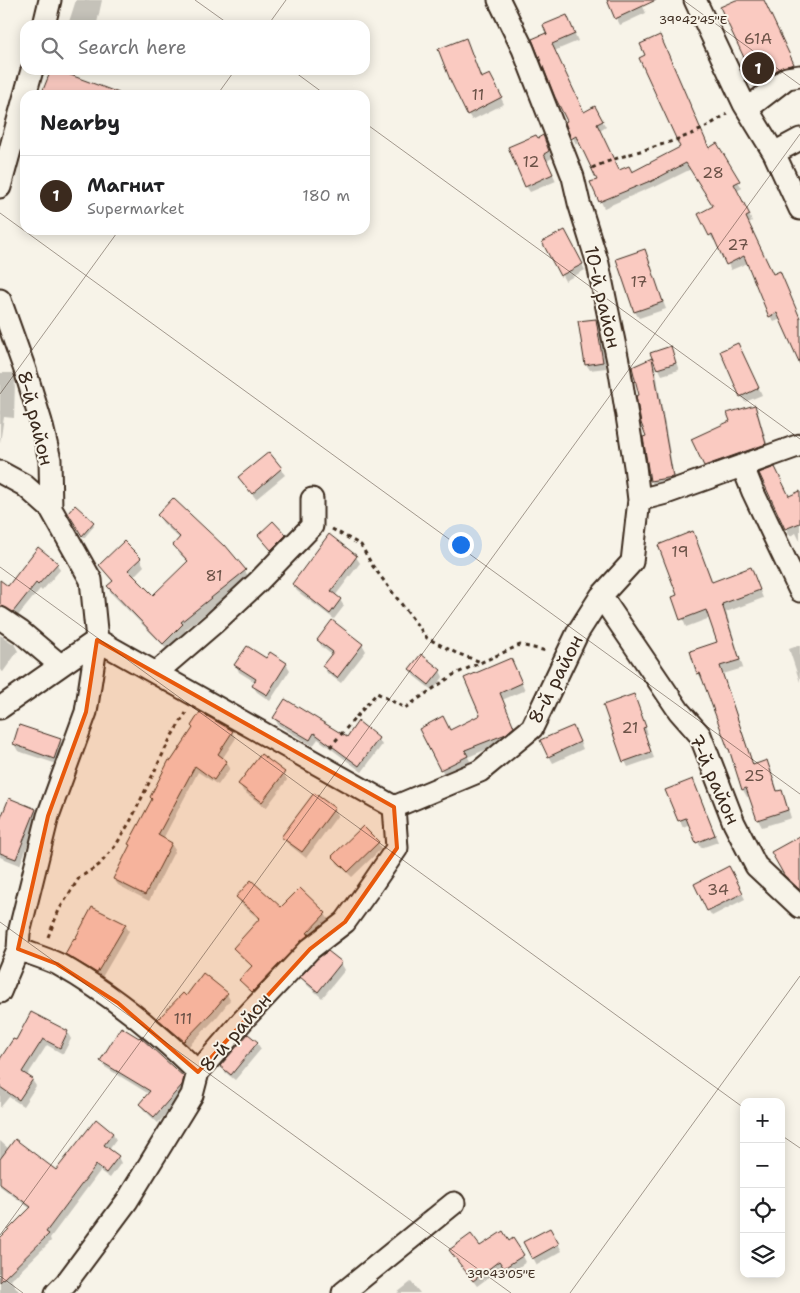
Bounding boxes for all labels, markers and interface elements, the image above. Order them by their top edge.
text: 39°42'45"E [659,12,727,28]
search box [20,20,370,75]
house number: 61А [744,28,772,49]
icon: search [38,34,66,62]
text: Search here [78,35,187,60]
pin: 1 [742,49,774,87]
house number: 11 [472,84,484,105]
text: Nearby [40,109,120,137]
house number: 12 [522,151,540,172]
house number: 28 [702,162,724,183]
text: Магнит [87,173,165,198]
text: 1 [52,185,60,206]
text: 180 m [302,185,350,206]
text: Supermarket [87,198,184,219]
house number: 27 [727,234,749,255]
street label: 10-й район [579,243,626,351]
house number: 17 [630,271,648,292]
street label: 8-й район [12,368,59,468]
your location [448,532,474,558]
house number: 19 [671,541,689,562]
house number: 81 [205,565,223,586]
street label: 8-й район [522,630,589,728]
house number: 21 [621,717,639,738]
street label: 7-й район [683,730,746,828]
house number: 25 [744,765,764,786]
house number: 34 [707,879,729,900]
street label: 8-й район [194,988,277,1077]
house number: 111 [174,1008,192,1029]
map controls [740,1098,785,1278]
button: + [740,1098,785,1143]
button: − [740,1143,785,1188]
button: locate [740,1188,785,1233]
button: layers [740,1233,785,1278]
text: 39°43'05"E [467,1266,535,1282]

